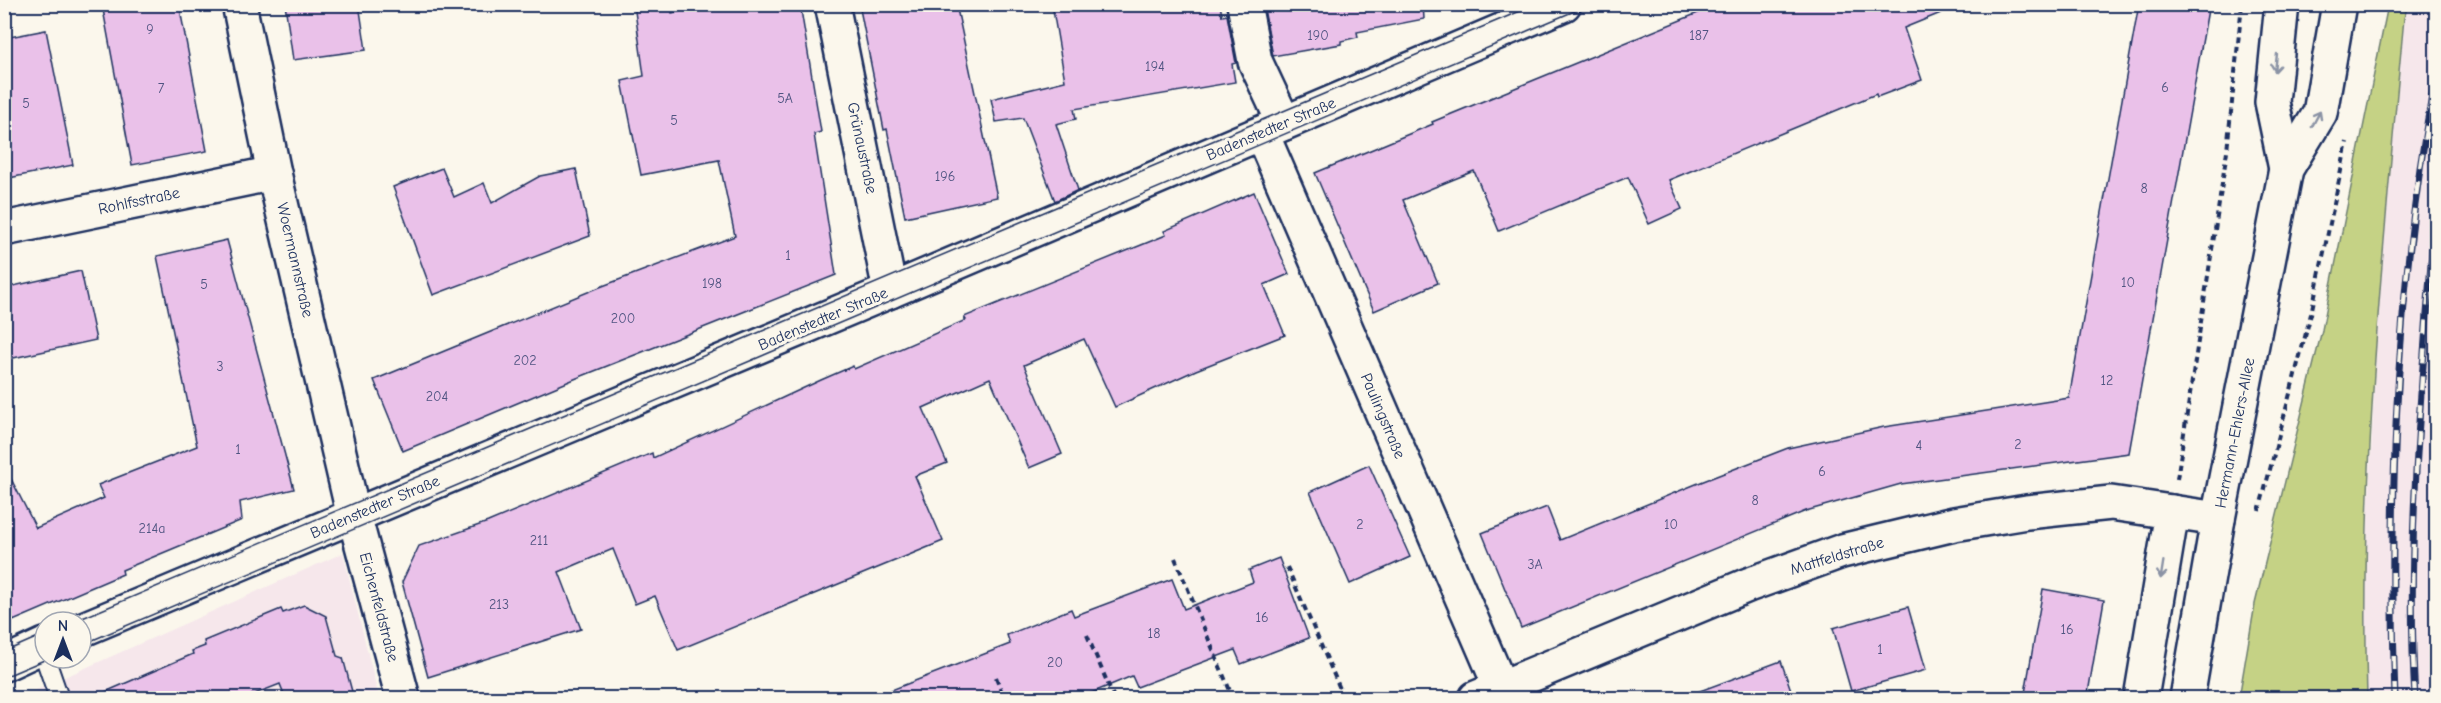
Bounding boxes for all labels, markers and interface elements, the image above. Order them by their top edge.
house number: 9 [146,21,154,38]
house number: 190 [1307,27,1329,44]
house number: 187 [1689,27,1709,44]
one-way arrow [2270,52,2281,72]
house number: 194 [1145,58,1165,75]
house number: 6 [2161,79,2169,96]
house number: 7 [158,80,165,97]
house number: 5A [777,90,793,107]
street label: Badenstedter Straße [1204,94,1338,164]
house number: 5 [22,95,30,112]
street label: Grünaustraße [844,101,880,195]
one-way arrow [2310,111,2322,128]
house number: 5 [670,112,678,129]
house number: 196 [935,168,955,185]
house number: 8 [2140,180,2148,197]
street label: Rohlfsstraße [97,184,181,218]
street label: Woermannstraße [273,201,317,319]
house number: 1 [785,247,791,264]
house number: 10 [2121,274,2135,291]
house number: 198 [702,275,722,292]
house number: 5 [200,276,208,293]
street label: Badenstedter Straße [756,284,890,354]
house number: 200 [611,310,635,327]
house number: 202 [513,352,537,369]
street label: Hermann-Ehlers-Allee [2212,356,2258,510]
house number: 3 [216,358,224,375]
street label: Paulingstraße [1357,371,1409,461]
house number: 12 [2101,372,2113,389]
house number: 204 [426,388,449,405]
house number: 2 [2014,436,2022,453]
house number: 4 [1916,437,1923,454]
house number: 1 [235,441,241,458]
house number: 6 [1818,463,1826,480]
street label: Badenstedter Straße [308,472,442,542]
house number: 8 [1751,492,1759,509]
house number: 2 [1356,516,1364,533]
house number: 10 [1664,516,1678,533]
house number: 214a [139,520,165,537]
house number: 211 [530,532,548,549]
street label: Mattfeldstraße [1788,533,1886,579]
street label: Eichenfeldstraße [356,550,402,664]
house number: 3A [1527,556,1543,573]
one-way arrow [2156,559,2167,579]
house number: 213 [489,596,509,613]
house number: 16 [1255,609,1269,626]
north arrow [33,610,93,670]
text: N [58,617,68,635]
house number: 16 [2060,621,2074,638]
house number: 18 [1148,625,1160,642]
house number: 1 [1877,641,1883,658]
house number: 20 [1047,654,1063,671]

